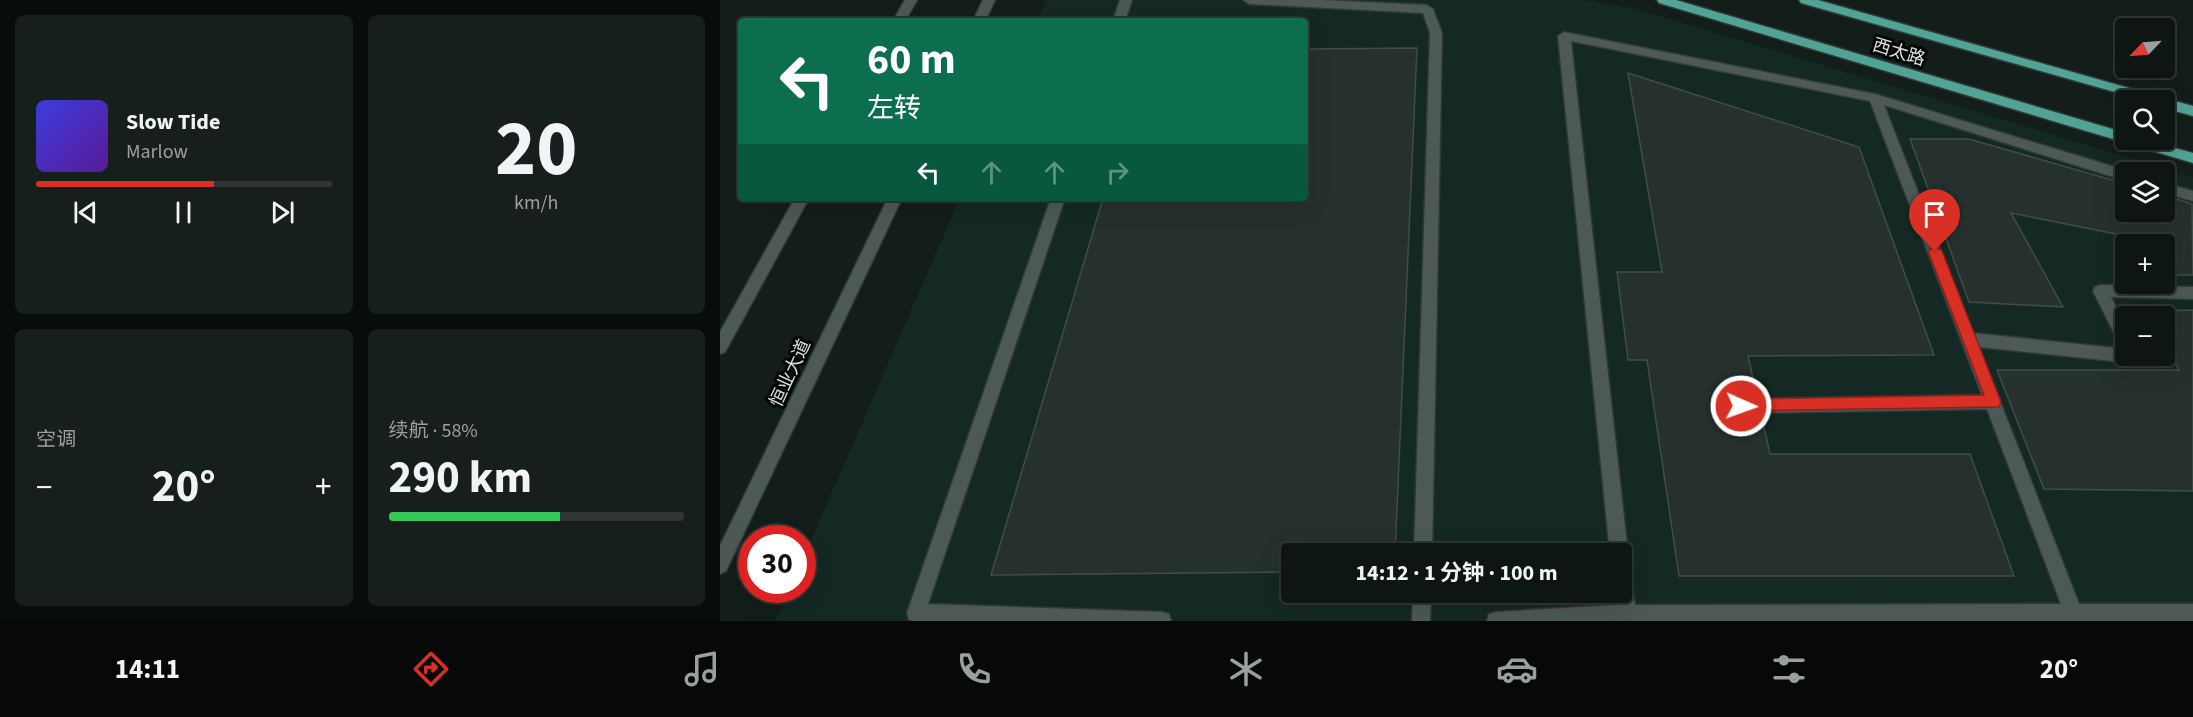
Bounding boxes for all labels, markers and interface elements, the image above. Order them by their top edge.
north arrow [2115,18,2175,78]
map controls [2115,18,2175,366]
text: 60 m [867,30,956,90]
street label: 西太路 [1869,33,1928,72]
icon: left [768,42,846,120]
text: 左转 [867,89,921,128]
button: search [2115,90,2175,150]
text: 20 [495,94,577,205]
text: Slow Tide [126,106,220,138]
text: Marlow [126,138,188,166]
icon: left [912,156,945,189]
icon: ahead [975,156,1008,189]
icon: ahead [1038,156,1071,189]
icon: right [1101,156,1134,189]
button: layers [2115,162,2175,222]
text: km/h [514,189,558,217]
pin [1909,189,1960,251]
icon: previous [69,196,102,229]
icon: pause [167,196,200,229]
icon: next [266,196,299,229]
icon: arrive [1918,198,1951,231]
button: + [2115,234,2175,294]
button: − [2115,306,2175,366]
street label: 恒业大道 [764,335,817,411]
position arrow [1709,374,1773,438]
text: 续航 · 58% [389,417,478,445]
text: 空调 [36,426,76,454]
text: 290 km [389,446,532,510]
text: 20° [152,455,216,519]
text: − [36,464,52,511]
text: + [315,464,331,511]
speed limit sign: 30 [738,525,816,603]
text: 14:12 · 1 分钟 · 100 m [1356,557,1557,589]
icon: directions [410,648,452,690]
icon: music [681,648,723,690]
icon: phone [953,648,995,690]
icon: climate [1225,648,1267,690]
icon: car [1496,648,1538,690]
icon: filters [1768,648,1810,690]
text: 14:11 [115,650,180,689]
text: 20° [2040,650,2078,689]

